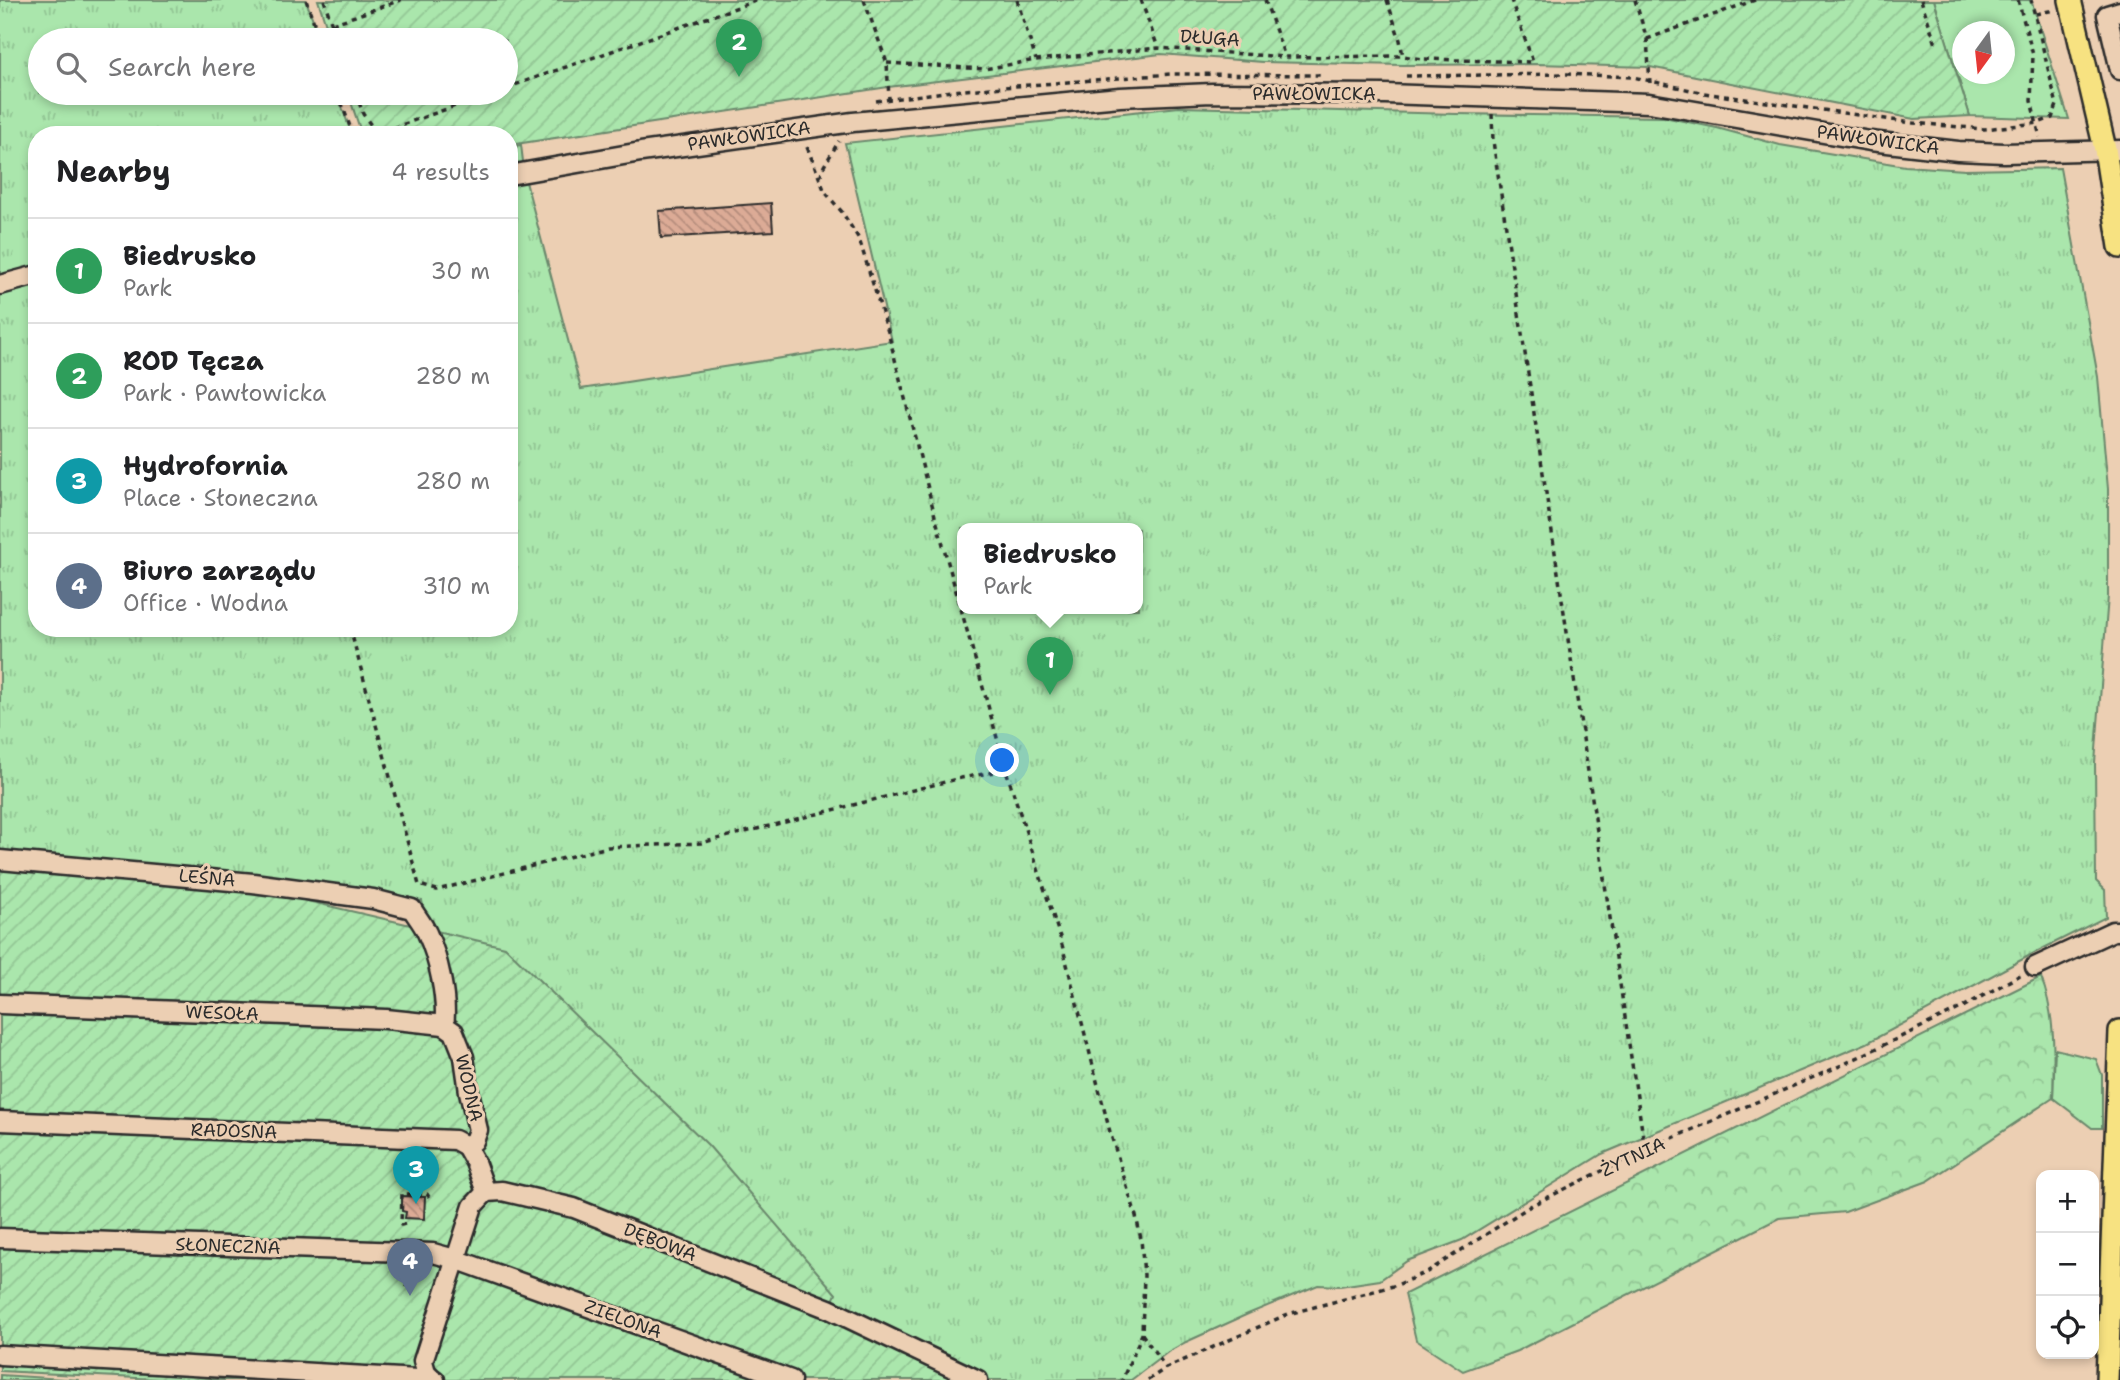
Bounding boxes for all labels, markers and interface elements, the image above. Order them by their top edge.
pin: 2 [716,19,762,77]
north arrow [1952,21,2015,84]
street label: DŁUGA [1179,24,1241,52]
search box [28,28,518,105]
icon: search [52,48,90,86]
text: Search here [108,49,257,84]
street label: PAWŁOWICKA [1252,82,1376,106]
street label: PAWŁOWICKA [686,116,812,156]
street label: PAWŁOWICKA [1815,120,1941,160]
text: Nearby [56,151,171,192]
text: 4 results [391,157,490,187]
text: Biedrusko [123,238,256,273]
text: 1 [74,256,84,286]
text: 30 m [431,256,490,286]
text: Park [123,273,172,303]
text: ROD Tęcza [123,343,264,378]
text: 2 [71,361,87,391]
text: 280 m [415,361,490,391]
text: Park · Pawłowicka [123,378,326,408]
text: Hydrofornia [123,448,288,483]
text: 3 [71,466,87,496]
text: 280 m [415,466,490,496]
text: Place · Słoneczna [123,483,318,513]
popup [957,523,1143,614]
text: Biedrusko [983,536,1117,571]
text: Biuro zarządu [123,553,316,588]
text: 4 [71,571,87,601]
text: 310 m [422,571,490,601]
text: Park [983,571,1033,601]
text: Office · Wodna [123,588,288,618]
pin: 1 [1027,637,1073,695]
your location [985,743,1019,777]
street label: LEŚNA [178,864,236,892]
street label: WESOŁA [185,1000,259,1026]
street label: WODNA [450,1052,488,1124]
street label: RADOSNA [190,1117,278,1145]
street label: ŻYTNIA [1597,1132,1669,1182]
pin: 3 [393,1146,439,1204]
map controls [2036,1170,2099,1359]
button: + [2036,1170,2099,1233]
street label: DĘBOWA [620,1217,700,1267]
street label: SŁONECZNA [175,1232,281,1260]
button: − [2036,1233,2099,1296]
pin: 4 [387,1238,433,1296]
street label: ZIELONA [581,1294,665,1344]
button: locate [2036,1296,2099,1359]

